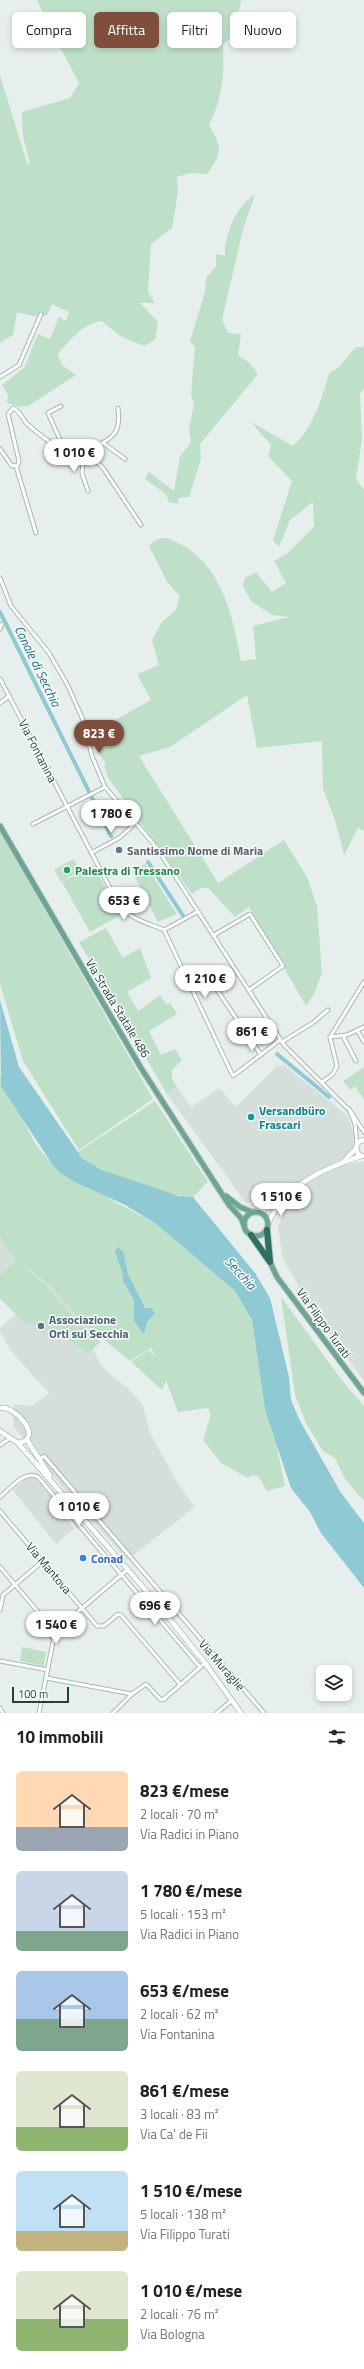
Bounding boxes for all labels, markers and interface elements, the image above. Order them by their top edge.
chip: Compra [12,12,86,48]
chip: Affitta [94,12,159,48]
chip: Filtri [167,12,222,48]
chip: Nuovo [230,12,296,48]
pin: 1 010 € [37,439,111,473]
text: 1 010 € [53,442,95,462]
water label: Canale di Secchia [10,622,67,711]
street label: Via Fontanina [14,716,62,786]
pin: 823 € [71,720,127,754]
text: 823 € [83,723,115,743]
pin: 1 780 € [74,800,148,834]
text: 1 780 € [90,803,132,823]
place label: Santissimo Nome di Maria [127,841,263,860]
marker: Santissimo Nome di Maria [114,845,124,855]
place label: Palestra di Tressano [75,861,180,880]
marker: Palestra di Tressano [62,865,72,875]
pin: 653 € [96,887,152,921]
text: 653 € [108,890,140,910]
street label: Via Strada Statale 486 [81,955,155,1061]
pin: 1 210 € [168,965,242,999]
text: 1 210 € [184,968,226,988]
pin: 861 € [224,1018,280,1052]
text: 861 € [236,1021,268,1041]
place label: Versandbüro Frascari [259,1101,326,1134]
marker: Versandbüro Frascari [246,1112,256,1122]
pin: 1 510 € [244,1183,318,1217]
text: 1 510 € [260,1186,302,1206]
water label: Secchia [221,1252,262,1295]
street label: Via Filippo Turati [292,1284,356,1362]
place label: Associazione Orti sul Secchia [49,1310,129,1343]
marker: Associazione Orti sul Secchia [36,1321,46,1331]
pin: 1 010 € [42,1493,116,1527]
text: 1 010 € [58,1496,100,1516]
street label: Via Mantova [22,1538,76,1598]
place label: Conad [91,1549,123,1568]
marker: Conad [78,1553,88,1563]
pin: 696 € [127,1592,183,1626]
text: 696 € [139,1595,171,1615]
pin: 1 540 € [19,1611,93,1645]
text: 1 540 € [35,1614,77,1634]
street label: Via Muraglie [194,1635,250,1695]
map controls [316,1665,352,1701]
button: layers [316,1665,352,1701]
scale bar [12,1685,69,1704]
text: 100 m [18,1686,48,1702]
text: 10 immobili [16,1724,103,1750]
icon: filters [326,1726,348,1748]
text: 823 €/mese [140,1778,229,1804]
icon: home [48,1787,96,1835]
text: 2 locali · 70 m² [140,1804,219,1824]
text: Via Radici in Piano [140,1824,239,1844]
text: 1 780 €/mese [140,1878,242,1904]
icon: home [48,1887,96,1935]
text: 5 locali · 153 m² [140,1904,226,1924]
text: Via Radici in Piano [140,1924,239,1944]
text: 653 €/mese [140,1978,229,2004]
icon: home [48,1987,96,2035]
text: 2 locali · 62 m² [140,2004,219,2024]
text: Via Fontanina [140,2024,215,2044]
text: 861 €/mese [140,2078,229,2104]
icon: home [48,2087,96,2135]
text: 3 locali · 83 m² [140,2104,219,2124]
text: Via Ca' de Fii [140,2124,208,2144]
text: 1 510 €/mese [140,2178,242,2204]
icon: home [48,2187,96,2235]
text: 5 locali · 138 m² [140,2204,226,2224]
text: Via Filippo Turati [140,2224,230,2244]
text: 1 010 €/mese [140,2278,242,2304]
icon: home [48,2287,96,2335]
text: 2 locali · 76 m² [140,2304,219,2324]
text: Via Bologna [140,2324,205,2344]

